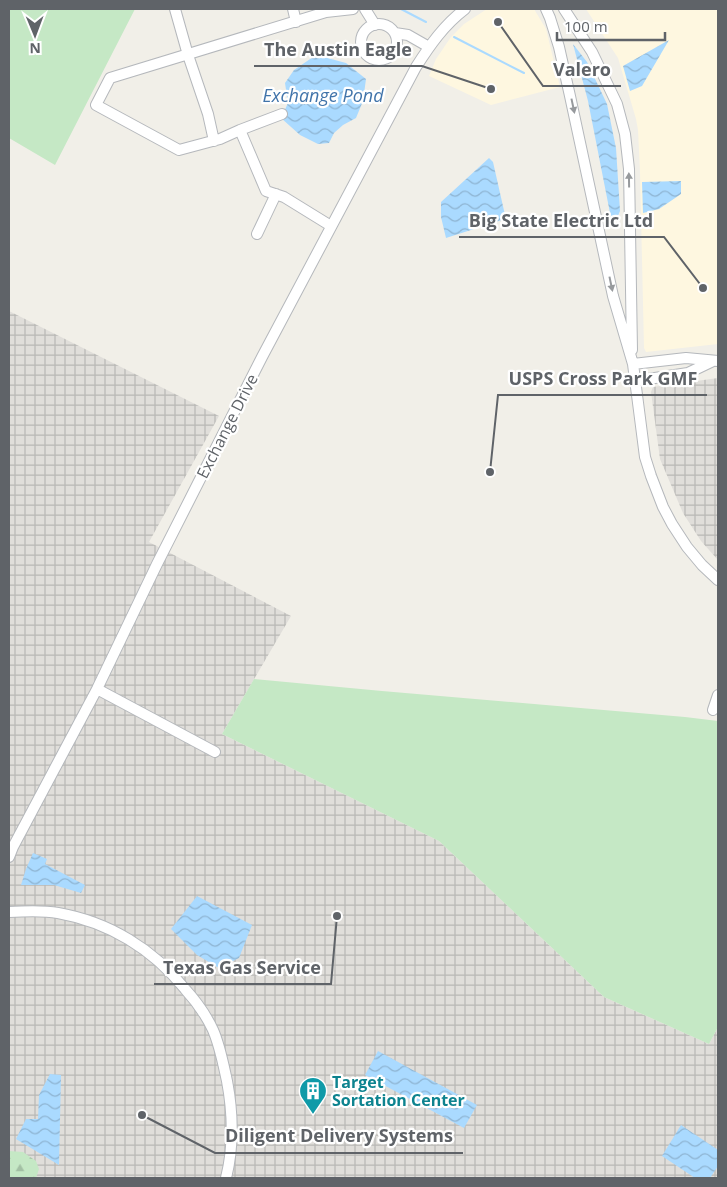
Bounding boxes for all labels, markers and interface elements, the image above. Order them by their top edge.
north arrow [10,10,60,60]
scale bar [557,10,664,42]
text: 100 m [564,16,608,36]
callout: The Austin Eagle [254,33,422,66]
text: The Austin Eagle [264,37,412,61]
text: N [29,39,41,58]
callout: Valero [543,53,621,86]
text: Valero [553,57,611,81]
water label: Exchange Pond [262,83,384,107]
one-way arrow [569,99,577,115]
one-way arrow [625,172,633,188]
callout: Big State Electric Ltd [459,204,664,237]
text: Big State Electric Ltd [469,208,653,232]
one-way arrow [607,276,615,292]
callout: USPS Cross Park GMF [498,362,707,395]
text: USPS Cross Park GMF [509,366,697,390]
street label: Exchange Drive [191,370,263,482]
callout: Texas Gas Service [154,951,331,984]
text: Texas Gas Service [163,955,321,979]
place label: Target Sortation Center [332,1071,465,1111]
building icon: Target Sortation Center [298,1076,328,1115]
callout: Diligent Delivery Systems [215,1120,463,1153]
text: Diligent Delivery Systems [225,1123,453,1147]

